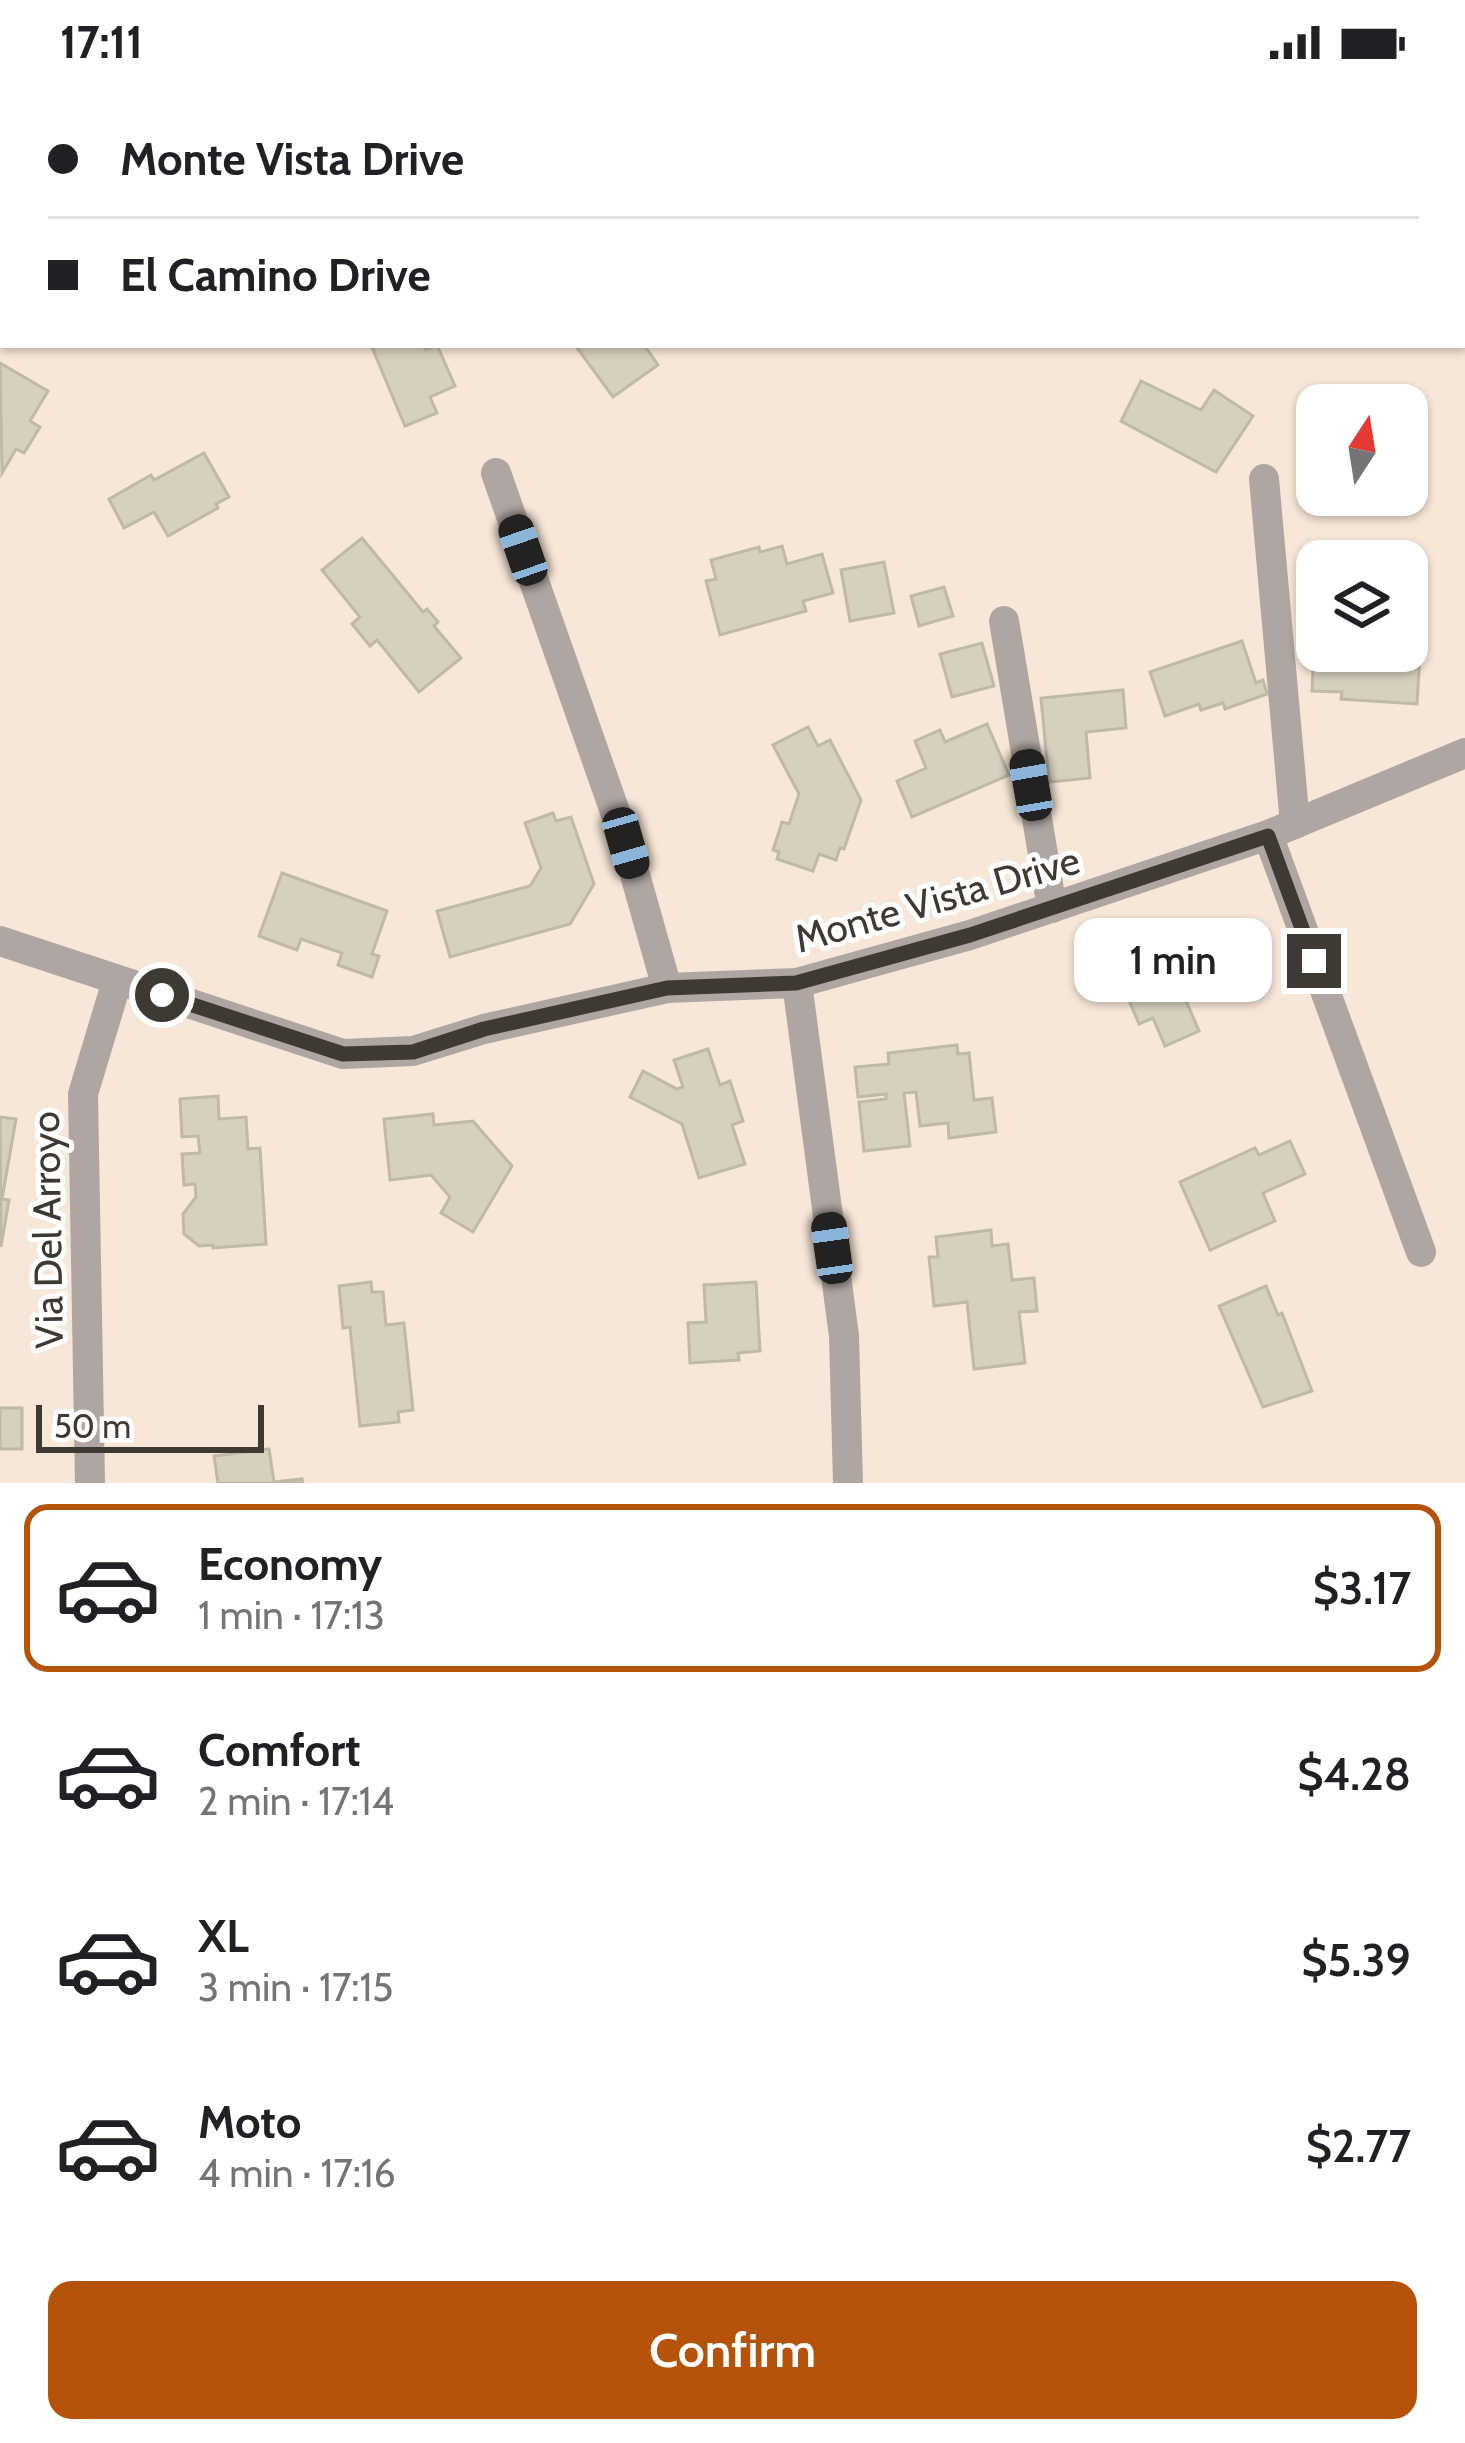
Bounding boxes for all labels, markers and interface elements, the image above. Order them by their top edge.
text: 17:11 [60,15,143,69]
text: Monte Vista Drive [120,132,464,186]
text: El Camino Drive [120,248,431,302]
north arrow [1296,384,1428,516]
map controls [1296,384,1428,672]
car [494,510,552,590]
button: layers [1296,540,1428,672]
car [1007,746,1055,824]
car [599,803,653,883]
street label: Monte Vista Drive [789,835,1085,963]
callout: 1 min [1074,919,1272,1003]
route end [1287,934,1341,988]
text: 1 min [1129,936,1217,984]
route start [135,968,189,1022]
street label: Via Del Arroyo [21,1111,73,1349]
car [809,1210,855,1286]
scale bar [36,1399,264,1452]
text: 50 m [54,1406,131,1446]
icon: car [54,1534,162,1642]
text: Economy [198,1537,382,1591]
text: $3.17 [1313,1561,1411,1615]
text: 1 min · 17:13 [198,1591,385,1639]
icon: car [54,1720,162,1828]
text: Comfort [198,1723,361,1777]
text: $4.28 [1297,1747,1411,1801]
text: 2 min · 17:14 [198,1777,394,1825]
icon: car [54,1906,162,2014]
text: XL [198,1909,249,1963]
text: $5.39 [1301,1933,1411,1987]
text: 3 min · 17:15 [198,1963,393,2011]
icon: car [54,2092,162,2200]
text: Moto [198,2095,301,2149]
text: $2.77 [1306,2119,1411,2173]
text: 4 min · 17:16 [198,2149,396,2197]
button: Confirm [48,2281,1417,2419]

